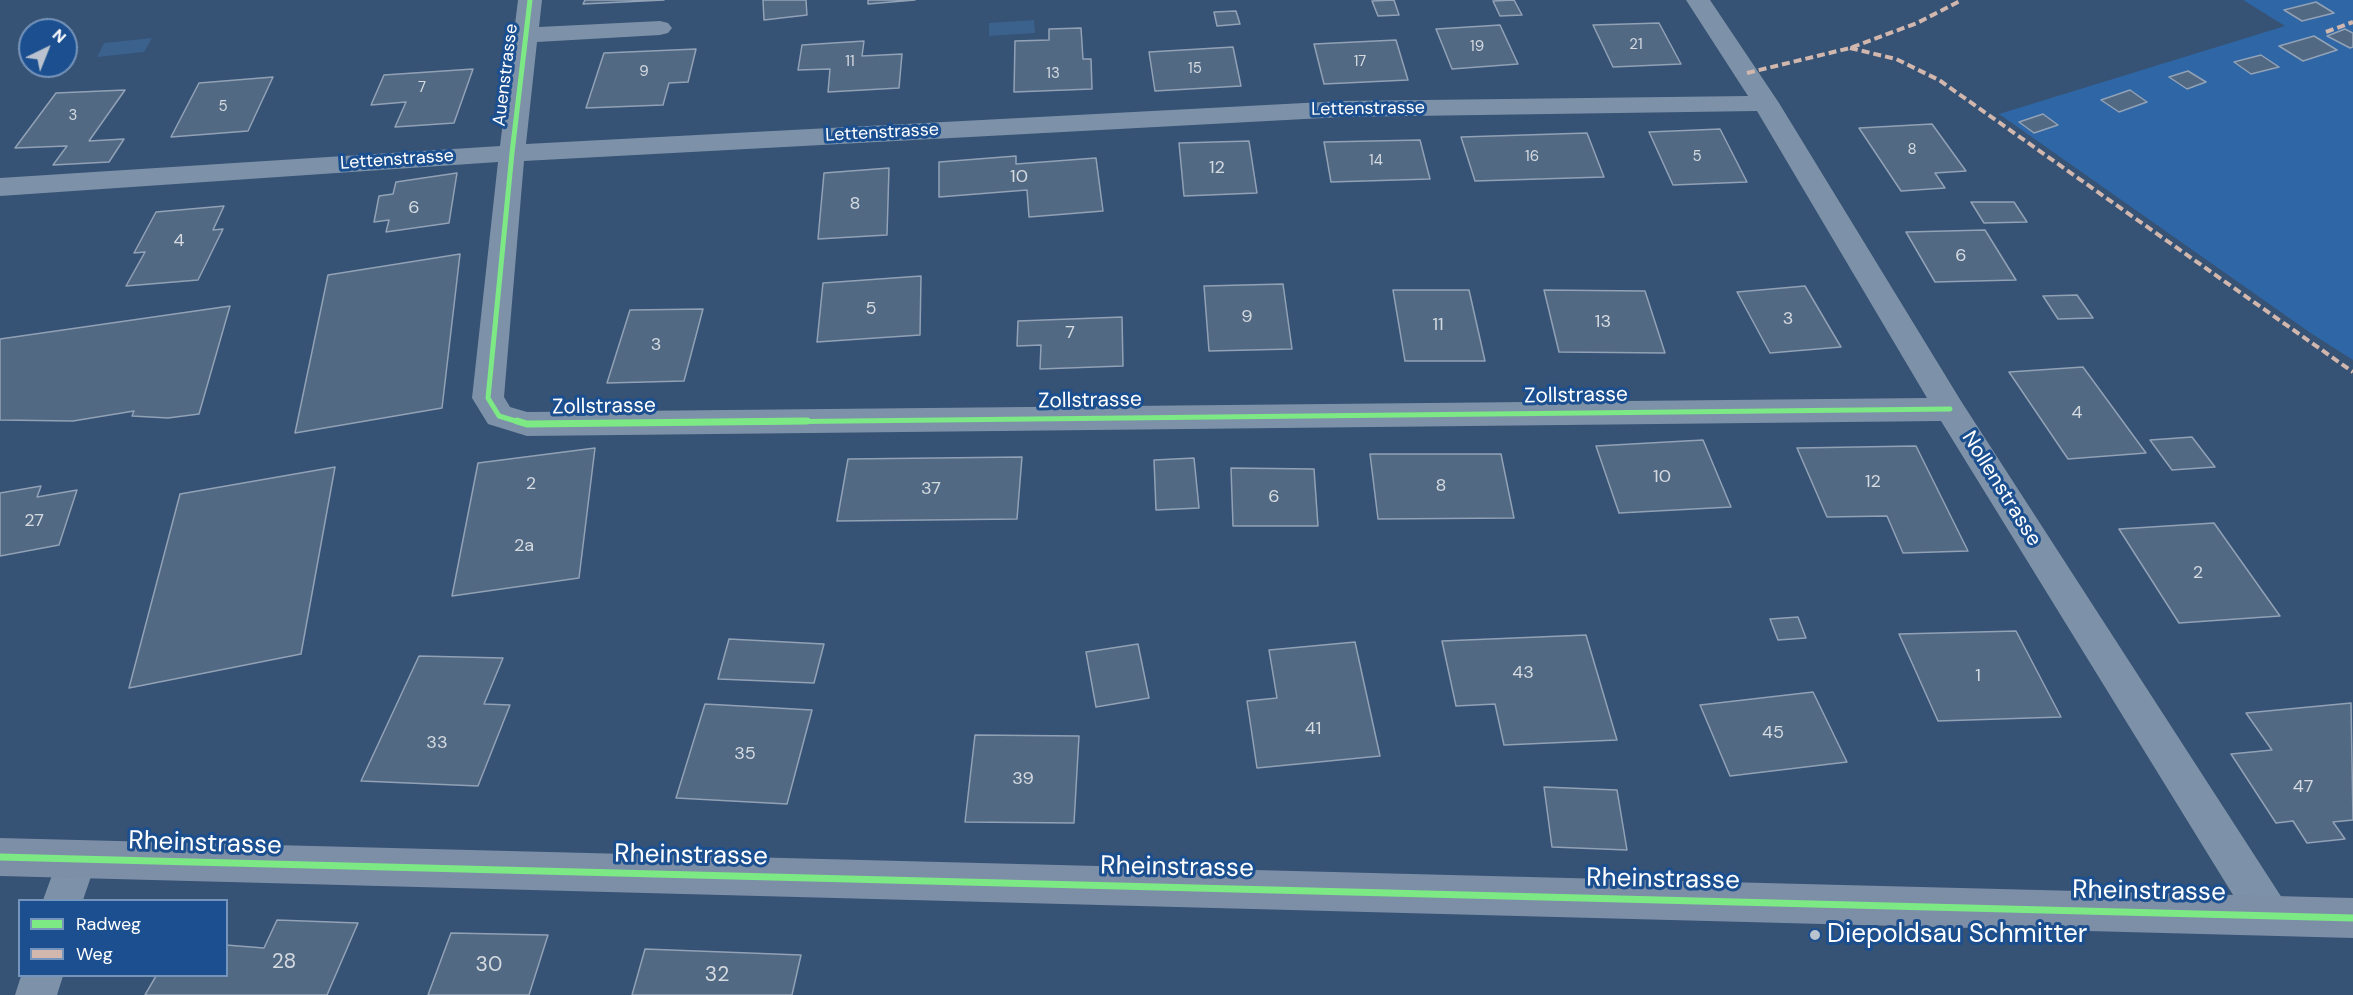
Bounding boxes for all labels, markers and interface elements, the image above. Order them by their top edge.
north arrow [18,18,78,78]
street label: Auenstrasse [489,23,523,127]
text: N [48,24,71,48]
house number: 21 [1629,36,1643,54]
house number: 19 [1470,38,1484,56]
house number: 11 [845,53,855,71]
house number: 17 [1354,53,1366,71]
house number: 15 [1188,60,1202,78]
house number: 9 [639,63,649,81]
house number: 13 [1046,65,1060,83]
house number: 7 [418,79,426,97]
street label: Lettenstrasse [1311,97,1425,121]
house number: 5 [218,98,228,116]
house number: 3 [69,107,77,125]
street label: Lettenstrasse [825,119,939,147]
house number: 8 [1907,141,1917,159]
street label: Lettenstrasse [339,145,455,175]
house number: 16 [1525,148,1539,166]
house number: 5 [1692,148,1702,166]
house number: 14 [1369,152,1383,170]
house number: 12 [1209,157,1225,179]
house number: 10 [1010,166,1028,188]
house number: 8 [850,193,860,215]
house number: 6 [408,197,420,219]
house number: 4 [174,230,184,252]
house number: 6 [1955,245,1967,267]
house number: 5 [866,298,876,320]
house number: 9 [1241,306,1253,328]
house number: 3 [1783,308,1793,330]
house number: 13 [1595,311,1611,333]
house number: 11 [1432,314,1444,336]
house number: 7 [1065,322,1075,344]
house number: 3 [651,334,661,356]
street label: Zollstrasse [1524,382,1628,410]
street label: Zollstrasse [1038,387,1142,415]
street label: Zollstrasse [552,393,656,421]
house number: 4 [2072,402,2082,424]
street label: Nollenstrasse [1956,427,2046,551]
house number: 10 [1653,466,1671,488]
house number: 12 [1865,471,1881,493]
house number: 2 [526,473,536,495]
house number: 8 [1436,475,1446,497]
house number: 37 [921,478,941,500]
house number: 6 [1268,486,1280,508]
house number: 27 [24,510,44,532]
house number: 2a [514,535,534,557]
house number: 2 [2193,562,2203,584]
house number: 43 [1512,662,1534,684]
house number: 1 [1975,665,1981,687]
house number: 41 [1305,718,1321,740]
house number: 45 [1762,722,1784,744]
house number: 33 [426,732,448,754]
house number: 35 [734,743,756,765]
house number: 39 [1012,768,1034,790]
house number: 47 [2293,776,2313,798]
street label: Rheinstrasse [128,826,282,862]
street label: Rheinstrasse [614,839,768,873]
street label: Rheinstrasse [1100,851,1254,885]
street label: Rheinstrasse [1586,863,1740,897]
street label: Rheinstrasse [2072,875,2226,909]
legend [18,899,228,977]
text: Radweg [76,912,141,936]
place label: Diepoldsau Schmitter [1827,919,2087,951]
marker: Diepoldsau Schmitter [1808,928,1822,942]
text: Weg [76,942,113,966]
house number: 28 [272,949,296,975]
house number: 30 [476,952,502,978]
house number: 32 [705,962,729,988]

